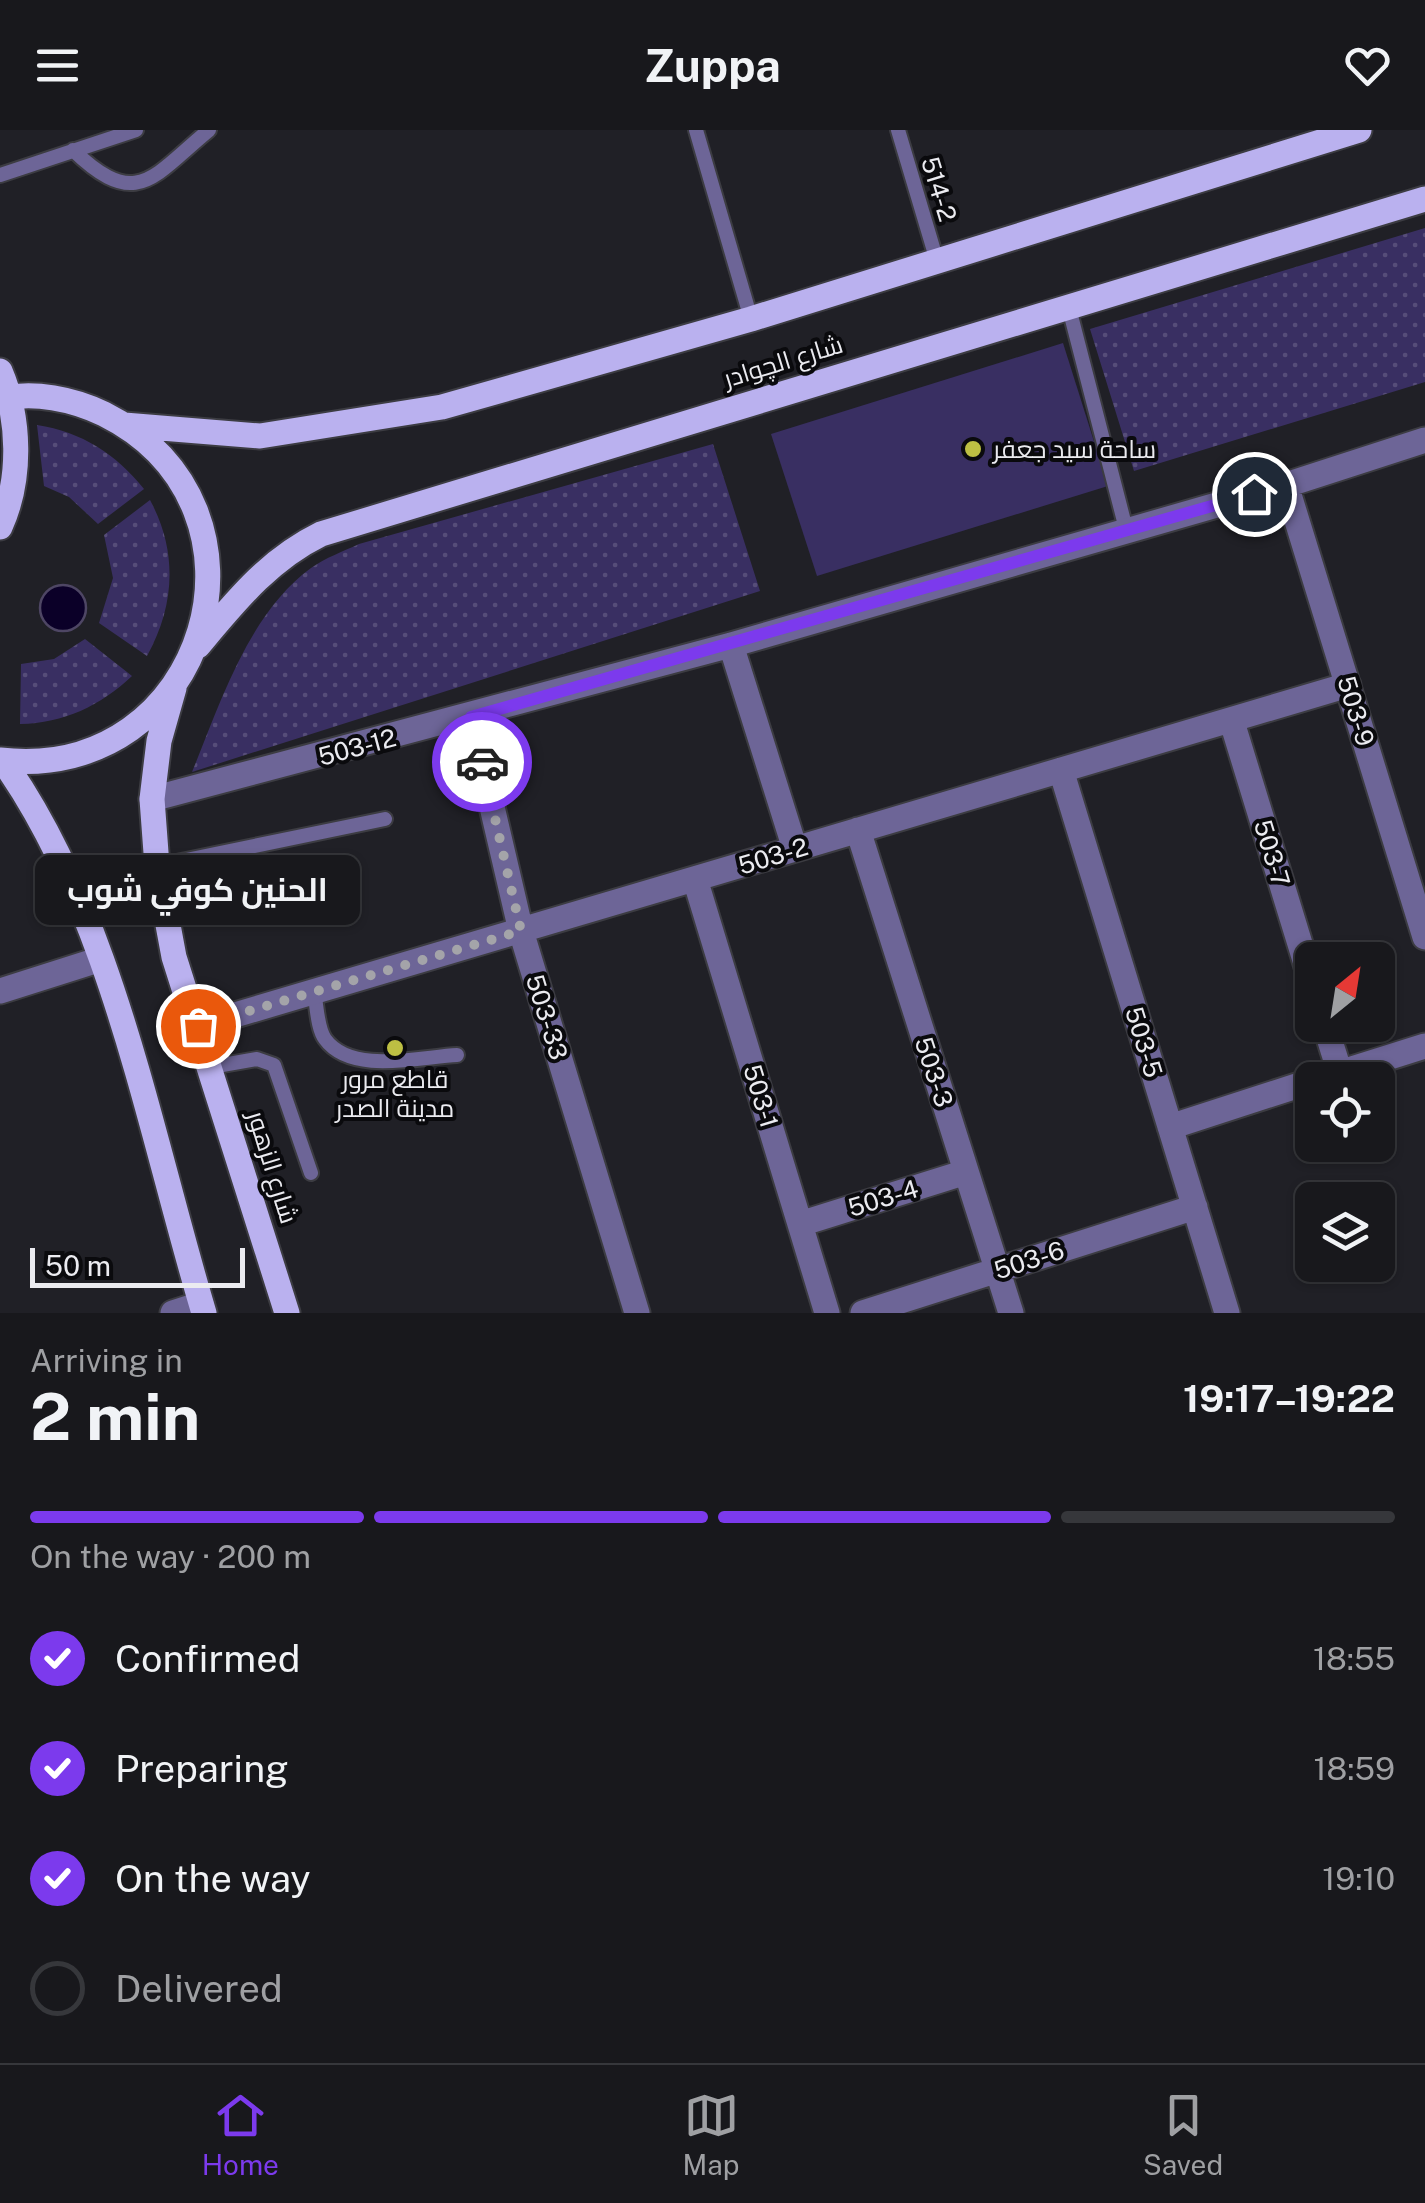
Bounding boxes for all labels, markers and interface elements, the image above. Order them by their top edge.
icon: menu [30,38,85,93]
icon: heart [1340,38,1395,93]
text: Zuppa [644,39,781,92]
street label: 514-2 [915,153,963,225]
street label: شارع الچوادر [718,329,847,396]
place label: ساحة سيد جعفر [991,434,1156,464]
marker: ساحة سيد جعفر [962,438,984,460]
pin [1212,452,1297,537]
icon: home [1227,467,1282,522]
street label: 503-9 [1331,672,1381,750]
courier [432,712,532,812]
street label: 503-12 [315,722,399,772]
icon: car [455,735,510,790]
street label: 503-7 [1248,816,1296,890]
street label: 503-2 [735,831,811,881]
callout: الحنين كوفي شوب [36,856,360,926]
text: الحنين كوفي شوب [67,871,328,908]
north arrow [1295,942,1395,1042]
map controls [1295,942,1395,1282]
street label: 503-33 [520,971,574,1063]
pin [156,984,241,1069]
icon: bag [171,999,226,1054]
street label: 503-5 [1119,1003,1169,1081]
street label: 503-3 [909,1033,959,1111]
marker: قاطع مرور مدينة الصدر [384,1037,406,1059]
street label: 503-1 [737,1061,785,1131]
button: locate [1295,1062,1395,1162]
place label: قاطع مرور مدينة الصدر [334,1064,454,1123]
street label: شارع الزهور [239,1105,304,1228]
street label: 503-4 [844,1173,922,1223]
button: layers [1295,1182,1395,1282]
street label: 503-6 [990,1235,1068,1285]
scale bar [30,1243,245,1288]
text: 50 m [45,1249,111,1282]
text: Arriving in [30,1342,183,1379]
text: 19:17–19:22 [1183,1376,1395,1421]
text: 2 min [30,1378,200,1455]
text: On the way · 200 m [30,1538,311,1575]
icon: check [30,1631,85,1686]
text: Confirmed [115,1636,300,1681]
text: 18:55 [1313,1640,1395,1677]
icon: check [30,1741,85,1796]
text: Preparing [115,1746,289,1791]
text: 18:59 [1314,1750,1395,1787]
icon: check [30,1851,85,1906]
text: On the way [115,1856,311,1901]
text: 19:10 [1322,1860,1395,1897]
text: Delivered [115,1966,283,2011]
tab: Home [202,2088,279,2181]
tab: Map [683,2088,739,2181]
tab: Saved [1143,2088,1223,2181]

